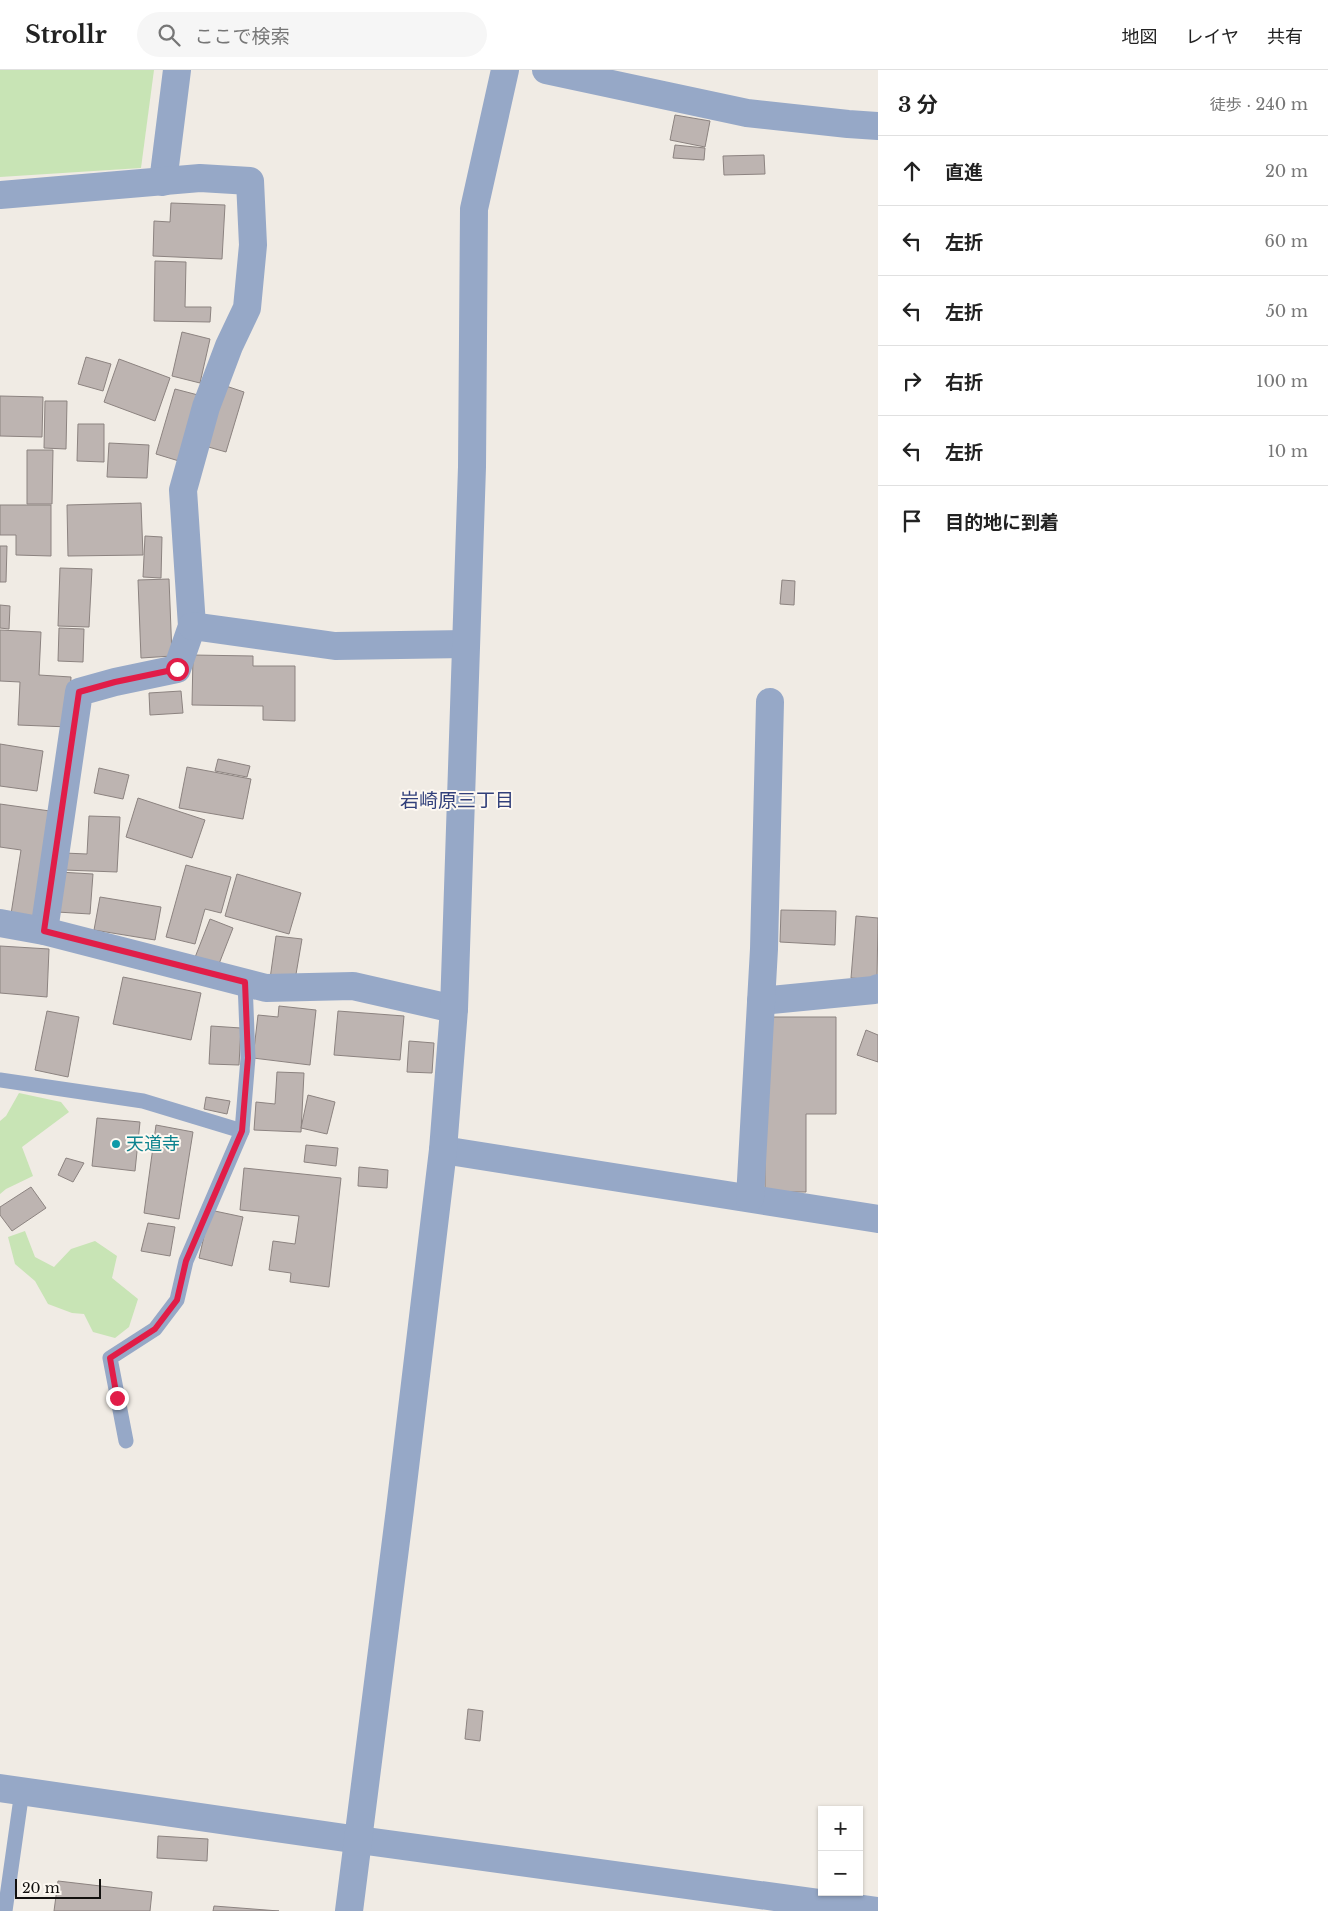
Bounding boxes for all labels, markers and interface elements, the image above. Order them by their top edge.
search box [137,12,487,57]
text: Strollr [25,20,107,49]
icon: search [155,21,183,49]
text: ここで検索 [195,25,290,48]
text: 地図 [1122,26,1158,48]
text: レイヤ [1186,26,1239,48]
text: 共有 [1267,26,1303,48]
text: 3 分 [898,92,938,118]
text: 徒歩 · 240 m [1210,94,1308,114]
icon: ahead [898,157,926,185]
text: 直進 [945,161,983,184]
text: 20 m [1265,161,1308,181]
icon: left [898,227,926,255]
text: 左折 [945,231,983,254]
text: 60 m [1265,231,1308,251]
icon: left [898,297,926,325]
text: 左折 [945,301,983,324]
text: 50 m [1266,301,1308,321]
icon: right [898,367,926,395]
text: 右折 [945,371,983,394]
text: 100 m [1256,371,1308,391]
icon: left [898,437,926,465]
text: 左折 [945,441,983,464]
text: 10 m [1268,441,1308,461]
icon: arrive [898,507,926,535]
text: 目的地に到着 [945,511,1059,534]
route start [166,658,189,681]
district label: 岩崎原三丁目 [400,789,514,812]
place label: 天道寺 [126,1133,180,1155]
marker: 天道寺 [110,1138,122,1150]
route end [106,1387,129,1410]
map controls [818,1806,863,1896]
button: + [818,1806,863,1851]
button: − [818,1851,863,1896]
scale bar [15,1876,101,1899]
text: 20 m [22,1879,60,1897]

